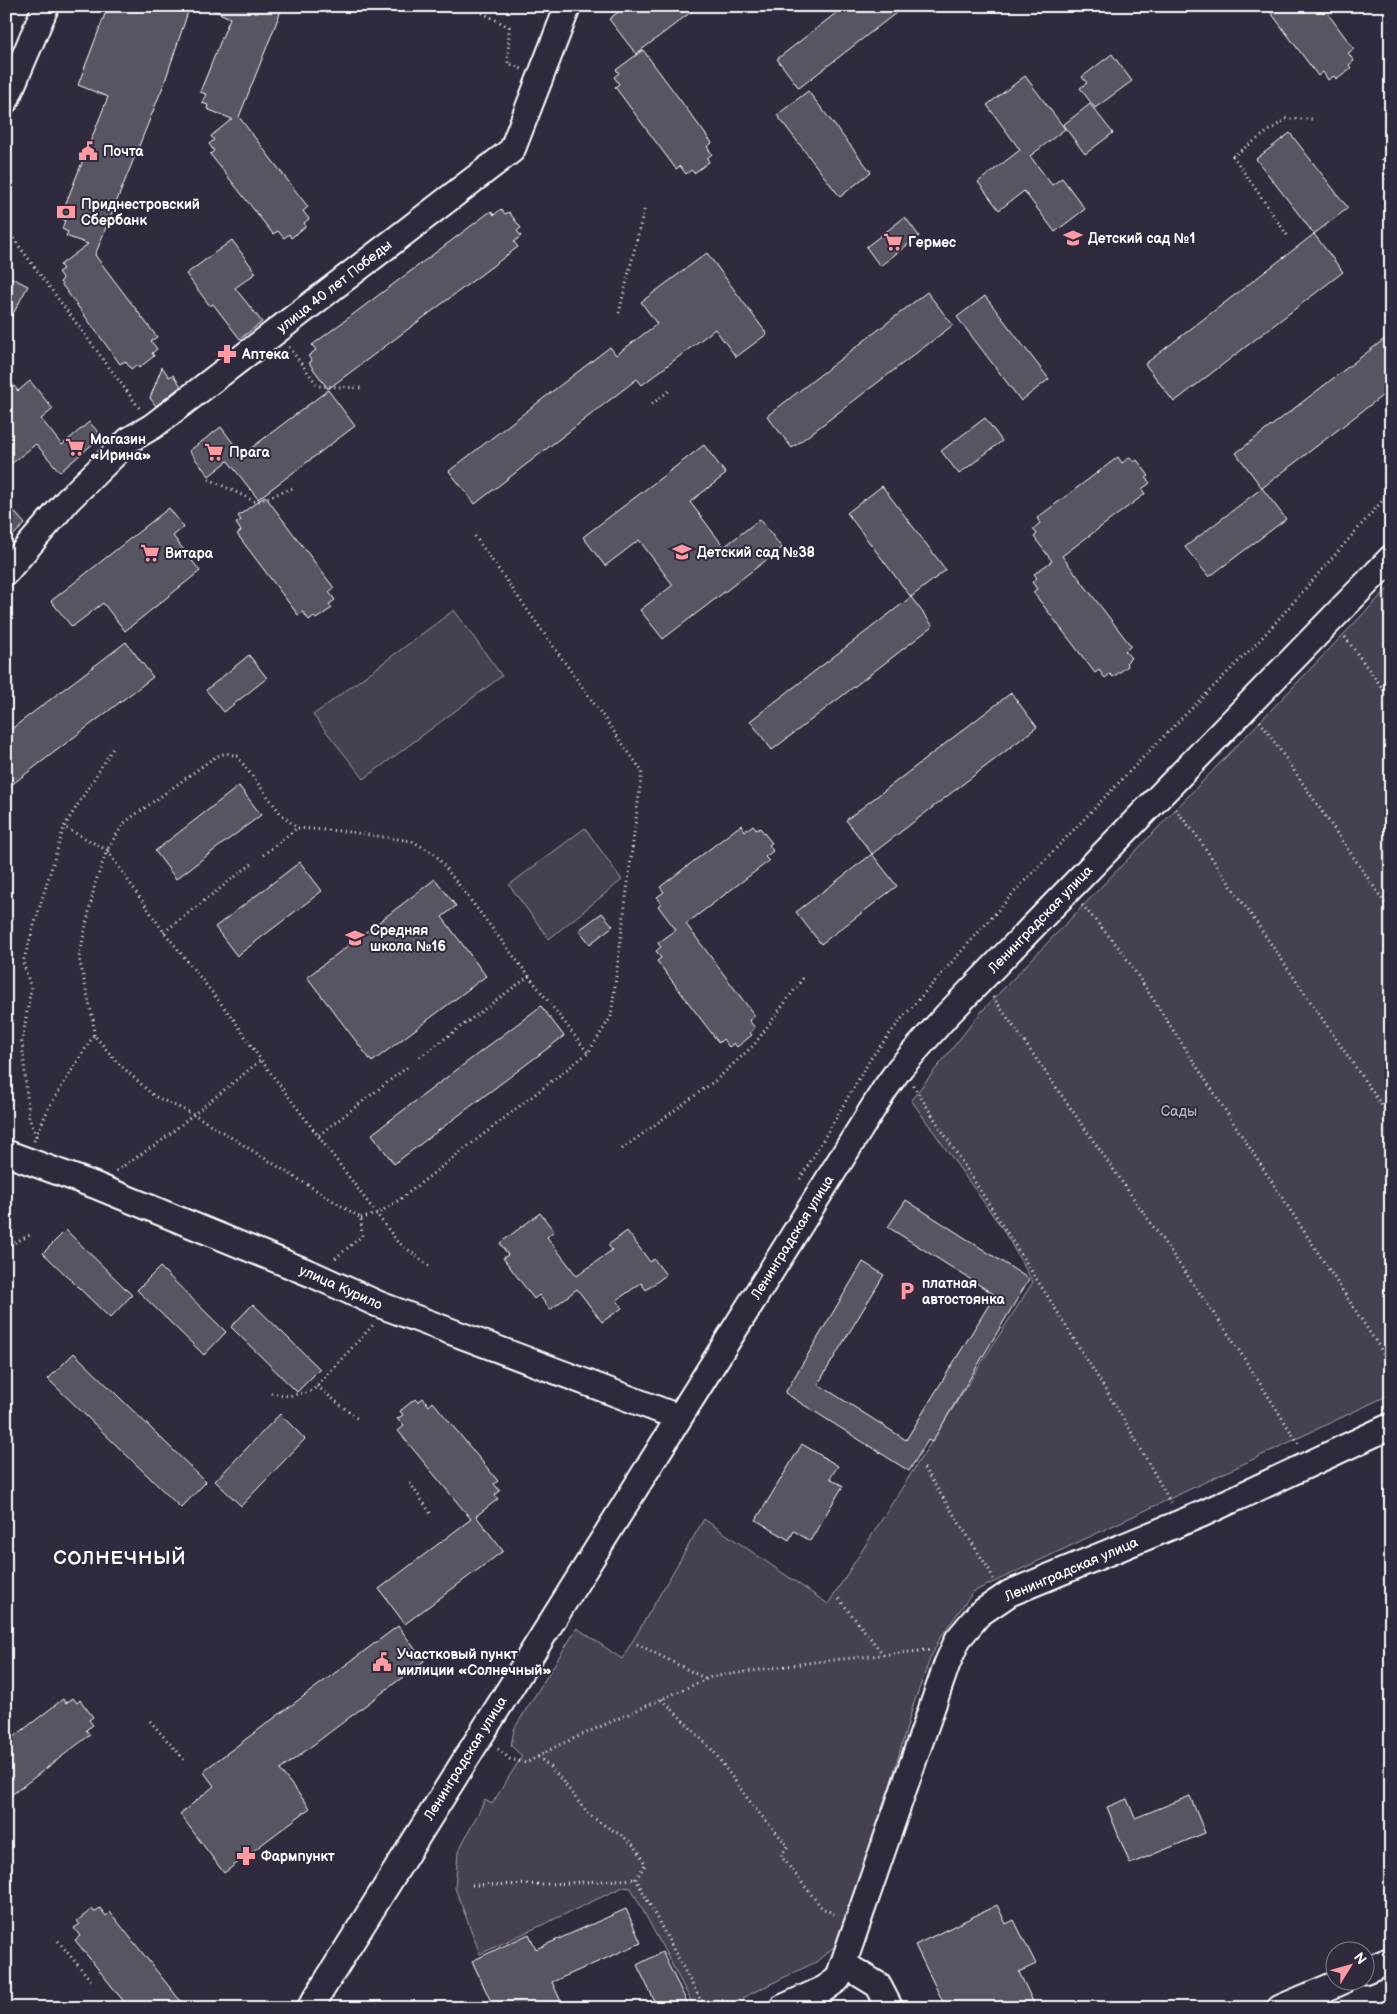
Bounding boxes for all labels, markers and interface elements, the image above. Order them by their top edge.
public building icon: Почта [77,140,99,162]
place label: Почта [103,143,144,160]
place label: Приднестровский Сбербанк [81,196,200,229]
bank icon: Приднестровский Сбербанк [55,201,77,223]
school or university icon: Детский сад №1 [1062,227,1084,249]
place label: Детский сад №1 [1088,230,1195,247]
supermarket icon: Гермес [882,231,904,253]
place label: Гермес [908,234,956,251]
street label: улица 40 лет Победы [274,236,395,336]
pharmacy icon: Аптека [216,343,238,365]
place label: Аптека [241,346,290,363]
place label: Магазин «Ирина» [90,431,151,464]
supermarket icon: Магазин «Ирина» [64,436,86,458]
supermarket icon: Прага [203,441,225,463]
place label: Прага [229,444,270,461]
school or university icon: Детский сад №38 [671,541,693,563]
supermarket icon: Витара [139,542,161,564]
place label: Детский сад №38 [697,544,815,561]
place label: Витара [165,545,214,562]
street label: Ленинградская улица [984,861,1097,977]
place label: Средняя школа №16 [370,922,446,955]
school or university icon: Средняя школа №16 [344,927,366,949]
park label: Сады [1161,1103,1197,1120]
street label: Ленинградская улица [747,1171,838,1303]
street label: улица Курило [297,1262,385,1313]
place label: платная автостоянка [922,1275,1006,1308]
parking icon: платная автостоянка [896,1280,918,1302]
street label: Ленинградская улица [1001,1533,1141,1606]
district label: СОЛНЕЧНЫЙ [53,1546,187,1570]
place label: Участковый пункт милиции «Солнечный» [397,1646,552,1679]
public building icon: Участковый пункт милиции «Солнечный» [371,1651,393,1673]
street label: Ленинградская улица [420,1692,511,1824]
pharmacy icon: Фармпункт [235,1845,257,1867]
place label: Фармпункт [261,1848,335,1865]
north arrow [1324,1942,1374,1992]
text: N [1350,1949,1370,1968]

